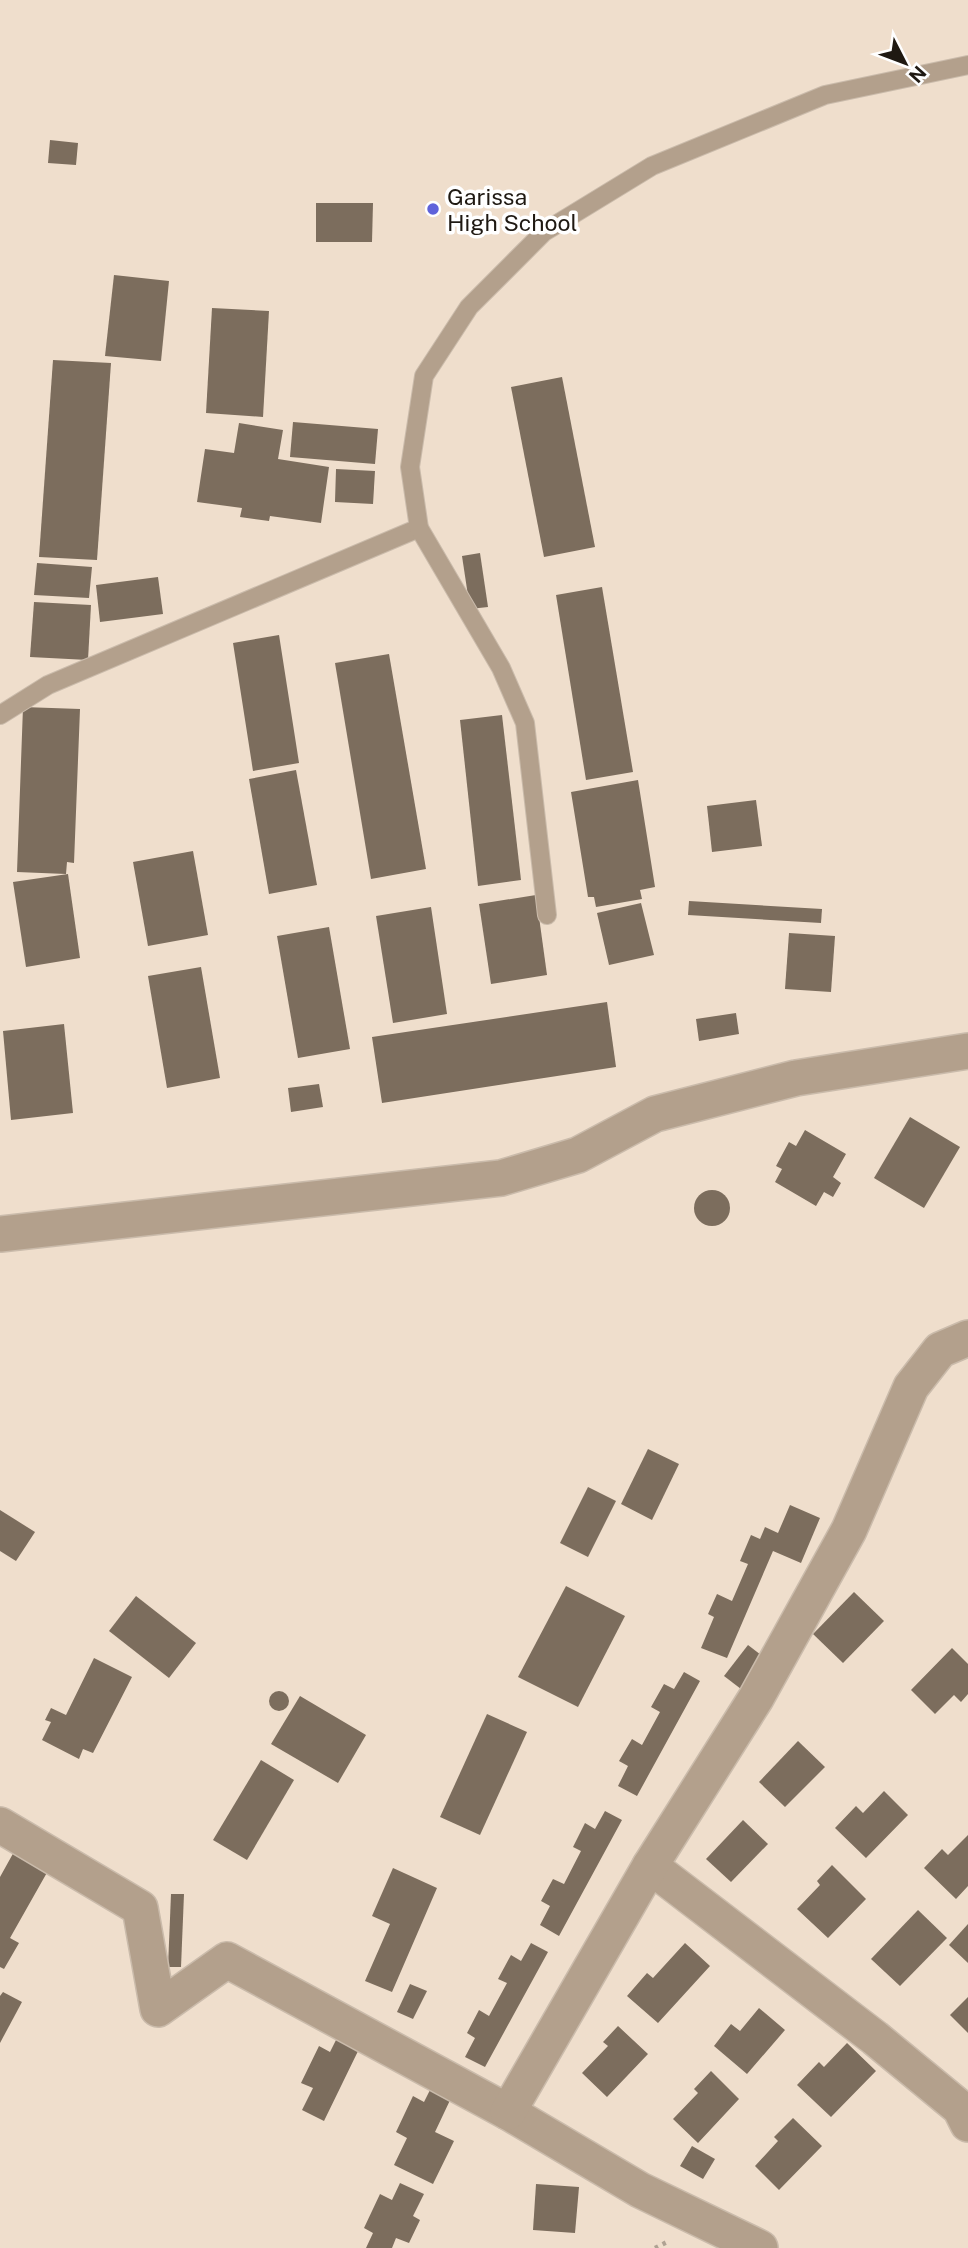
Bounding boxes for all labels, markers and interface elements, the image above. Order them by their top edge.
north arrow [870,28,940,98]
text: N [904,61,931,87]
place label: Garissa High School [447,183,577,236]
marker: Garissa High School [425,201,441,217]

